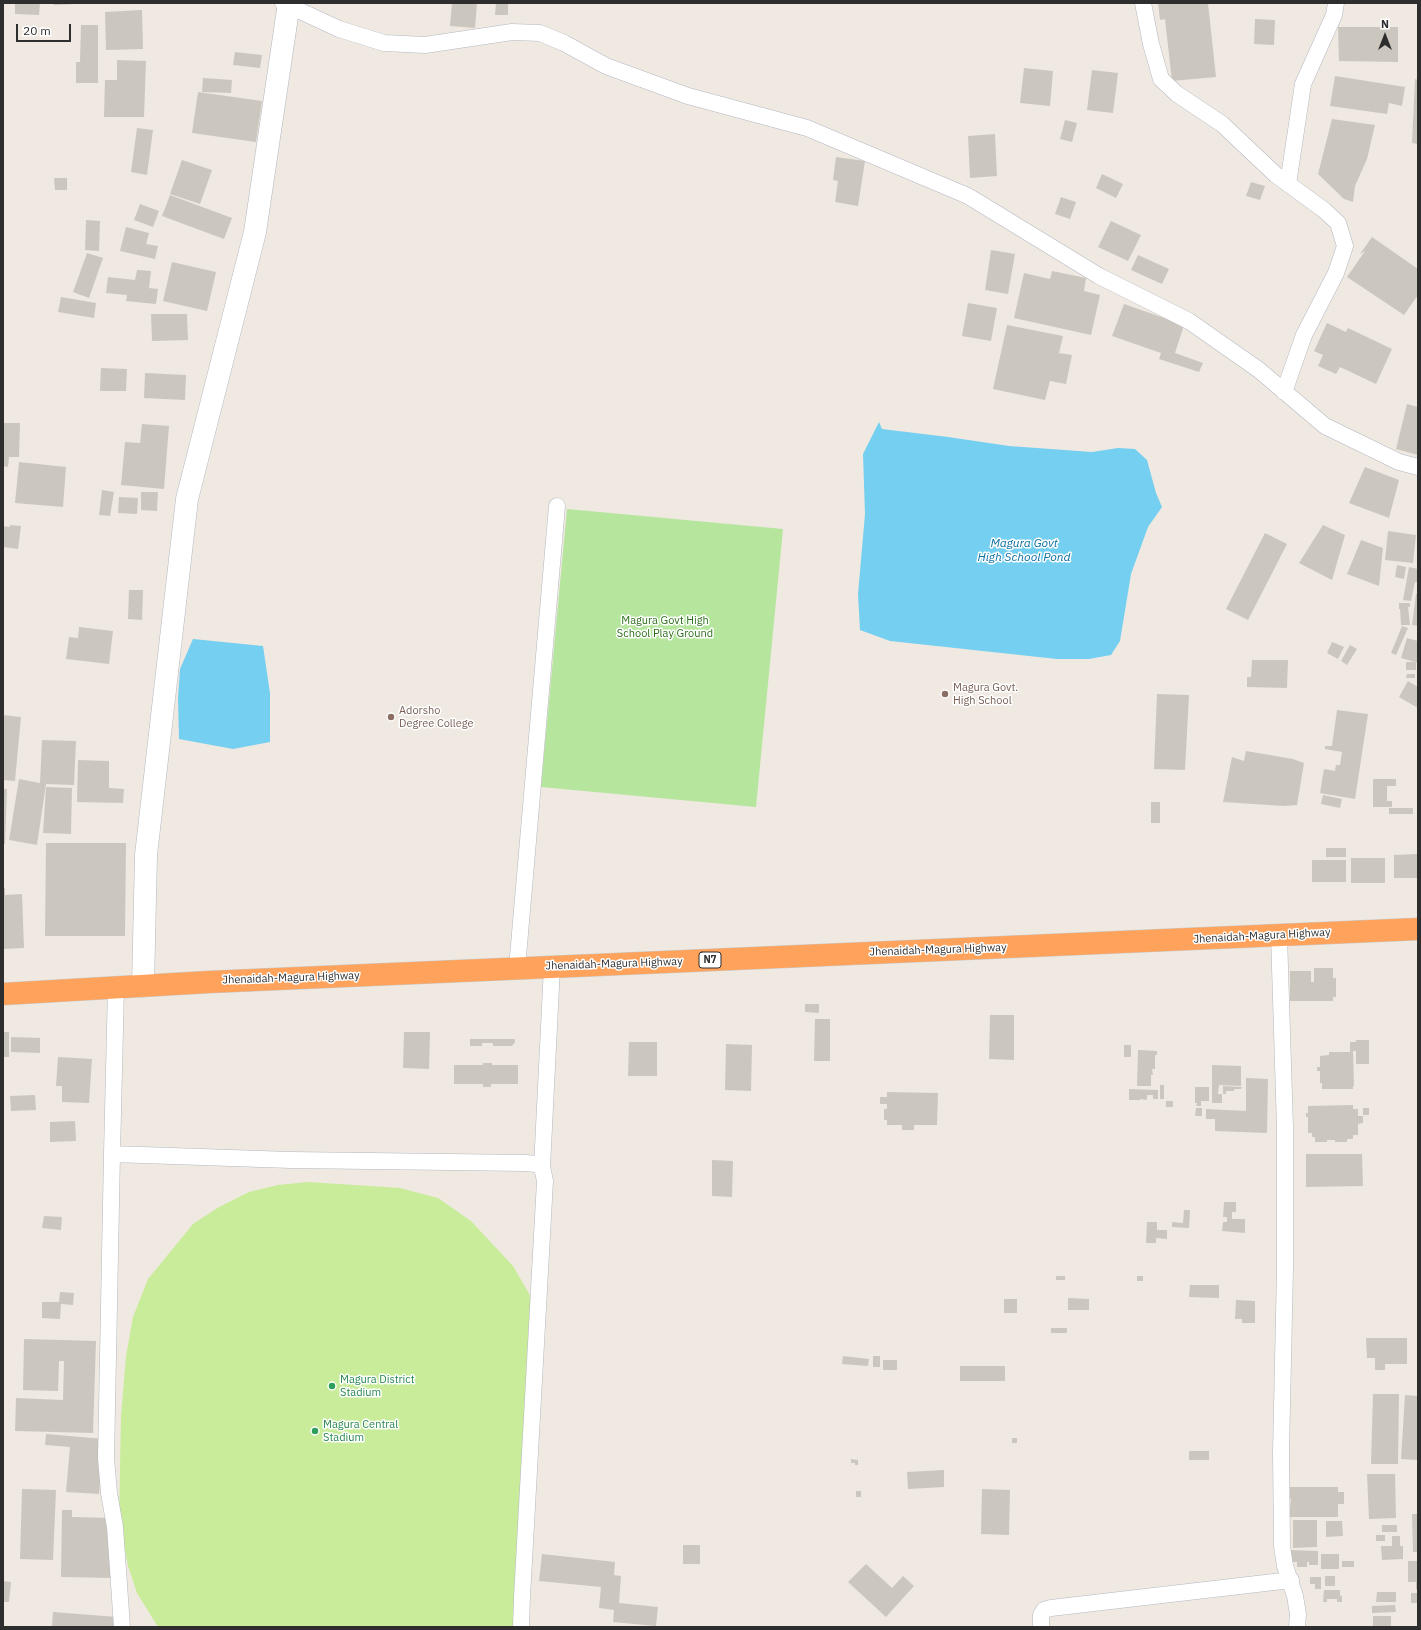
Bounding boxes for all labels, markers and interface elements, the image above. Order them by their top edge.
scale bar [18,16,73,42]
north arrow [1365,16,1405,56]
text: N [1381,17,1389,31]
text: 20 m [23,23,51,38]
water label: Magura Govt High School Pond [977,537,1071,565]
park label: Magura Govt High School Play Ground [617,614,713,640]
place label: Magura Govt. High School [953,681,1018,707]
marker: Magura Govt. High School [940,689,950,699]
place label: Adorsho Degree College [399,704,474,730]
marker: Adorsho Degree College [386,712,396,722]
street label: Jhenaidah-Magura Highway [1193,926,1331,946]
street label: Jhenaidah-Magura Highway [869,941,1007,959]
road number: N7 [699,952,721,968]
street label: Jhenaidah-Magura Highway [545,955,683,973]
street label: Jhenaidah-Magura Highway [222,969,360,987]
place label: Magura District Stadium [340,1373,415,1399]
marker: Magura District Stadium [327,1381,337,1391]
place label: Magura Central Stadium [323,1418,398,1444]
marker: Magura Central Stadium [310,1426,320,1436]

